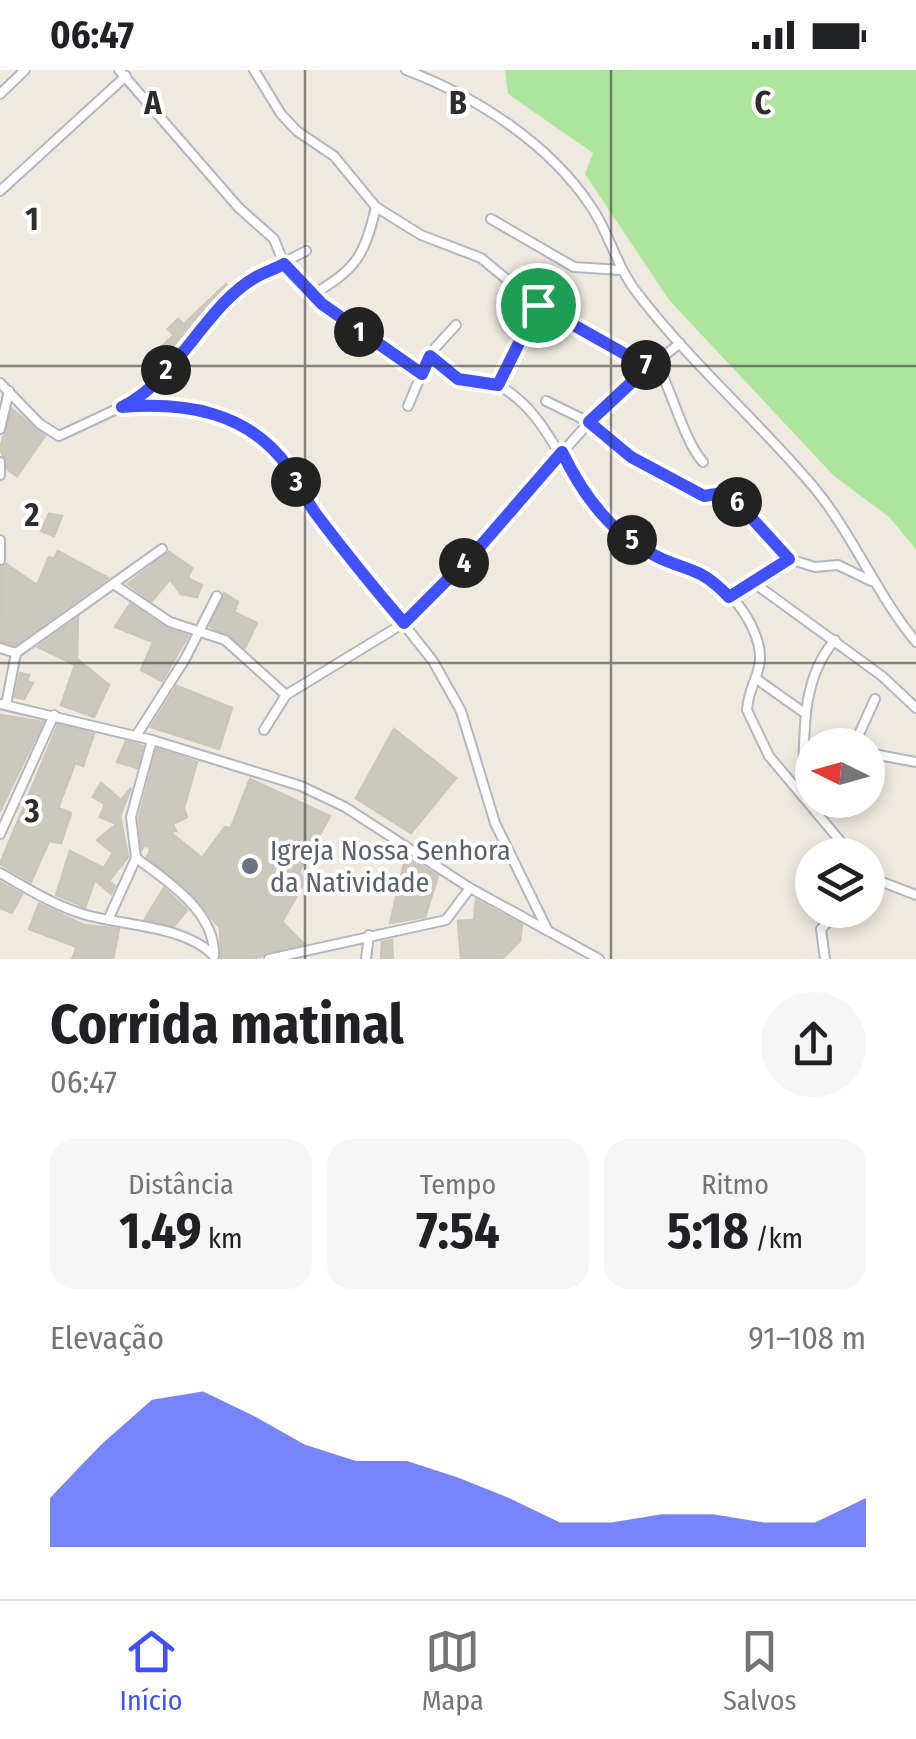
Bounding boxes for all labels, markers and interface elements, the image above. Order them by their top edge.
text: 06:47 [50,12,134,58]
text: A [143,84,162,122]
text: B [449,84,467,122]
text: C [755,84,772,122]
text: 1 [25,200,39,238]
pin [496,263,581,348]
icon: arrive [511,278,566,333]
pin: 1 [334,307,384,357]
text: 1 [353,315,365,348]
pin: 7 [621,340,671,390]
pin: 2 [141,345,191,395]
text: 7 [640,348,652,381]
text: 2 [160,353,172,386]
pin: 3 [271,457,321,507]
text: 3 [289,465,303,498]
pin: 6 [712,477,762,527]
text: 6 [730,485,744,518]
text: 2 [24,496,40,534]
pin: 5 [607,515,657,565]
text: 5 [625,523,639,556]
pin: 4 [439,538,489,588]
text: 4 [457,546,471,579]
north arrow [795,728,885,818]
map controls [795,728,885,928]
text: 3 [23,792,40,830]
place label: Igreja Nossa Senhora da Natividade [270,834,511,899]
button: layers [795,838,885,928]
marker: Igreja Nossa Senhora da Natividade [239,855,261,877]
text: Corrida matinal [50,992,404,1058]
button: share [761,992,866,1097]
text: 06:47 [50,1063,117,1101]
text: Distância [128,1168,234,1201]
text: Tempo [420,1168,496,1201]
text: Ritmo [701,1168,769,1201]
text: 1.49 [119,1201,201,1261]
text: 7:54 [416,1201,500,1261]
text: 5:18 [667,1201,749,1261]
text: km [201,1222,243,1255]
text: /km [749,1222,803,1255]
text: Elevação [50,1319,164,1357]
text: 91–108 m [748,1319,866,1357]
tab: Início [120,1624,183,1717]
tab: Mapa [422,1624,484,1717]
tab: Salvos [723,1624,796,1717]

